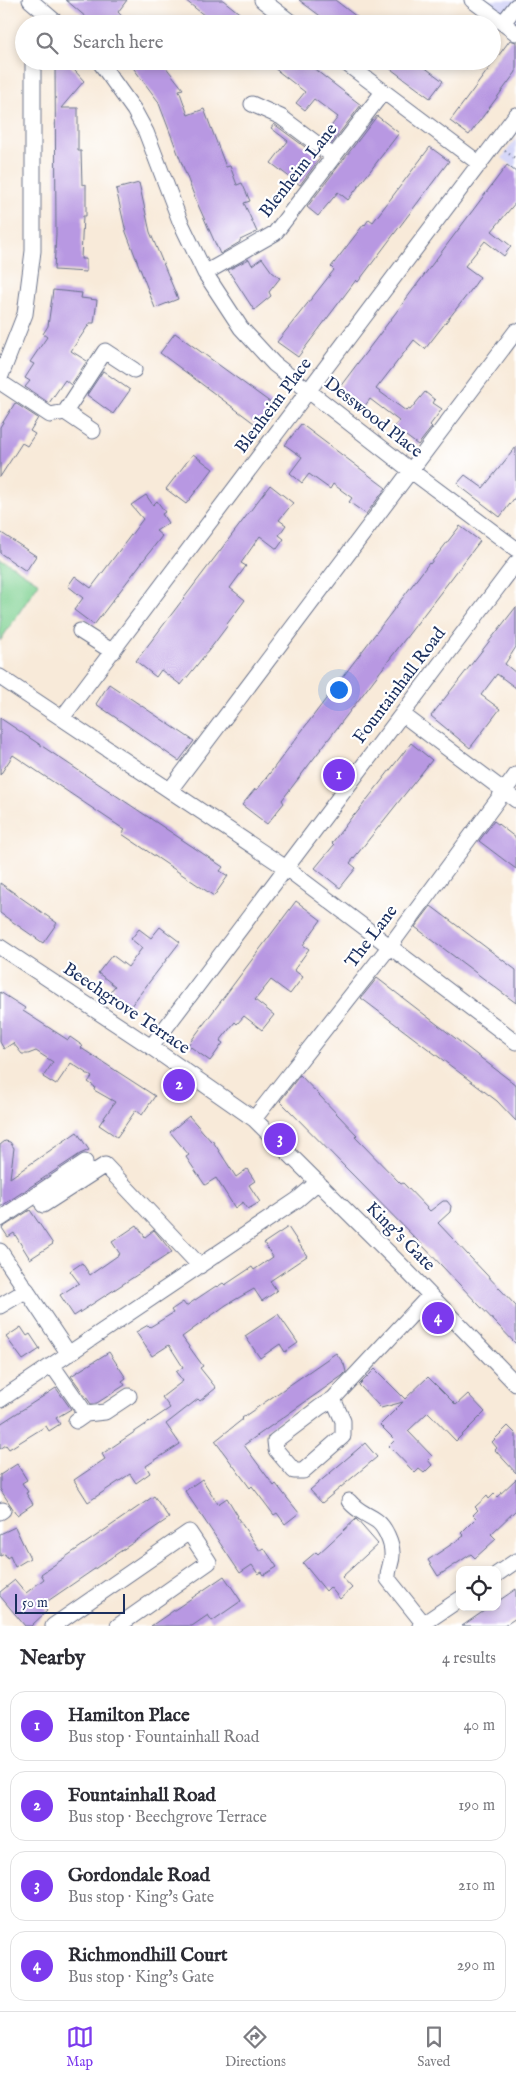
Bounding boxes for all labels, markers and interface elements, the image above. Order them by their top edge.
search box [15,15,501,70]
icon: search [33,29,61,57]
text: Search here [73,31,164,55]
street label: Blenheim Lane [255,119,343,223]
street label: Blenheim Place [230,353,318,459]
street label: Desswood Place [319,372,427,464]
street label: Fountainhall Road [349,623,452,749]
your location [326,677,352,703]
pin: 1 [323,756,355,794]
street label: The Lane [341,901,403,973]
street label: Beechgrove Terrace [58,958,194,1060]
pin: 2 [163,1066,195,1104]
pin: 3 [264,1120,296,1158]
street label: King's Gate [360,1197,440,1277]
pin: 4 [422,1299,454,1337]
map controls [456,1566,501,1611]
button: locate [456,1566,501,1611]
scale bar [15,1591,125,1614]
text: 50 m [22,1594,48,1612]
text: Nearby [20,1645,85,1672]
text: 4 results [442,1649,496,1669]
text: Hamilton Place [68,1704,190,1728]
text: 1 [34,1716,40,1736]
text: 40 m [463,1716,495,1736]
text: Bus stop · Fountainhall Road [68,1728,259,1748]
text: Fountainhall Road [68,1784,216,1808]
text: 2 [33,1796,41,1816]
text: 190 m [458,1796,495,1816]
text: Bus stop · Beechgrove Terrace [68,1808,267,1828]
text: Gordondale Road [68,1864,210,1888]
text: 3 [34,1876,40,1896]
text: 210 m [458,1876,495,1896]
text: Bus stop · King's Gate [68,1888,214,1908]
text: Richmondhill Court [68,1944,228,1968]
text: 4 [33,1956,41,1976]
text: 290 m [457,1956,495,1976]
text: Bus stop · King's Gate [68,1968,214,1988]
tab: Map [66,2023,94,2071]
tab: Directions [225,2023,286,2071]
tab: Saved [417,2023,450,2071]

